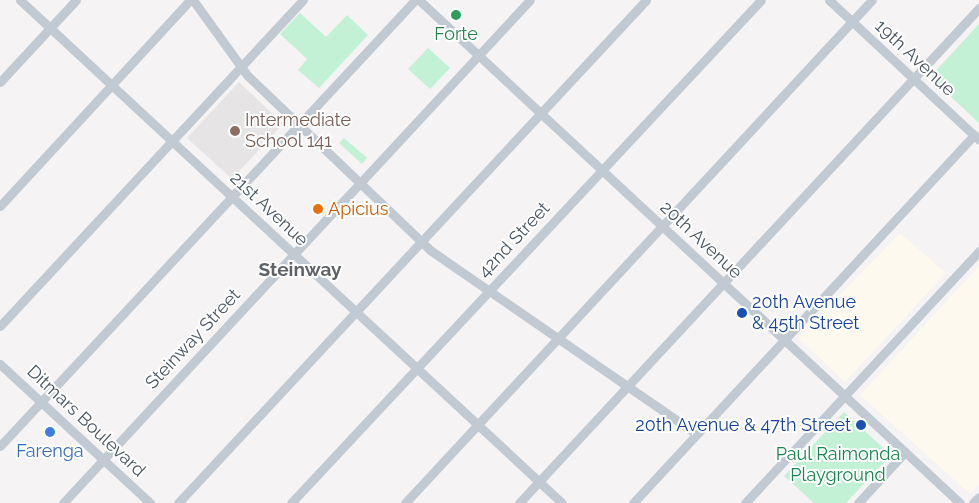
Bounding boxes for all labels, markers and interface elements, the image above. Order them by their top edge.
marker: Forte [450,9,462,21]
street label: 19th Avenue [870,15,960,101]
place label: Forte [434,23,478,45]
place label: Intermediate School 141 [245,110,351,152]
marker: Intermediate School 141 [229,125,241,137]
street label: 21st Avenue [225,167,313,251]
street label: 20th Avenue [655,196,747,284]
place label: Apicius [328,198,388,220]
street label: 42nd Street [474,198,554,282]
marker: Apicius [312,203,324,215]
district label: Steinway [259,259,341,281]
street label: Steinway Street [141,284,245,394]
place label: 20th Avenue & 45th Street [752,292,859,334]
marker: 20th Avenue & 45th Street [736,307,748,319]
street label: Ditmars Boulevard [22,361,150,481]
place label: 20th Avenue & 47th Street [635,414,851,436]
marker: 20th Avenue & 47th Street [855,419,867,431]
marker: Farenga [44,426,56,438]
place label: Farenga [16,440,84,462]
park label: Paul Raimonda Playground [775,444,901,486]

